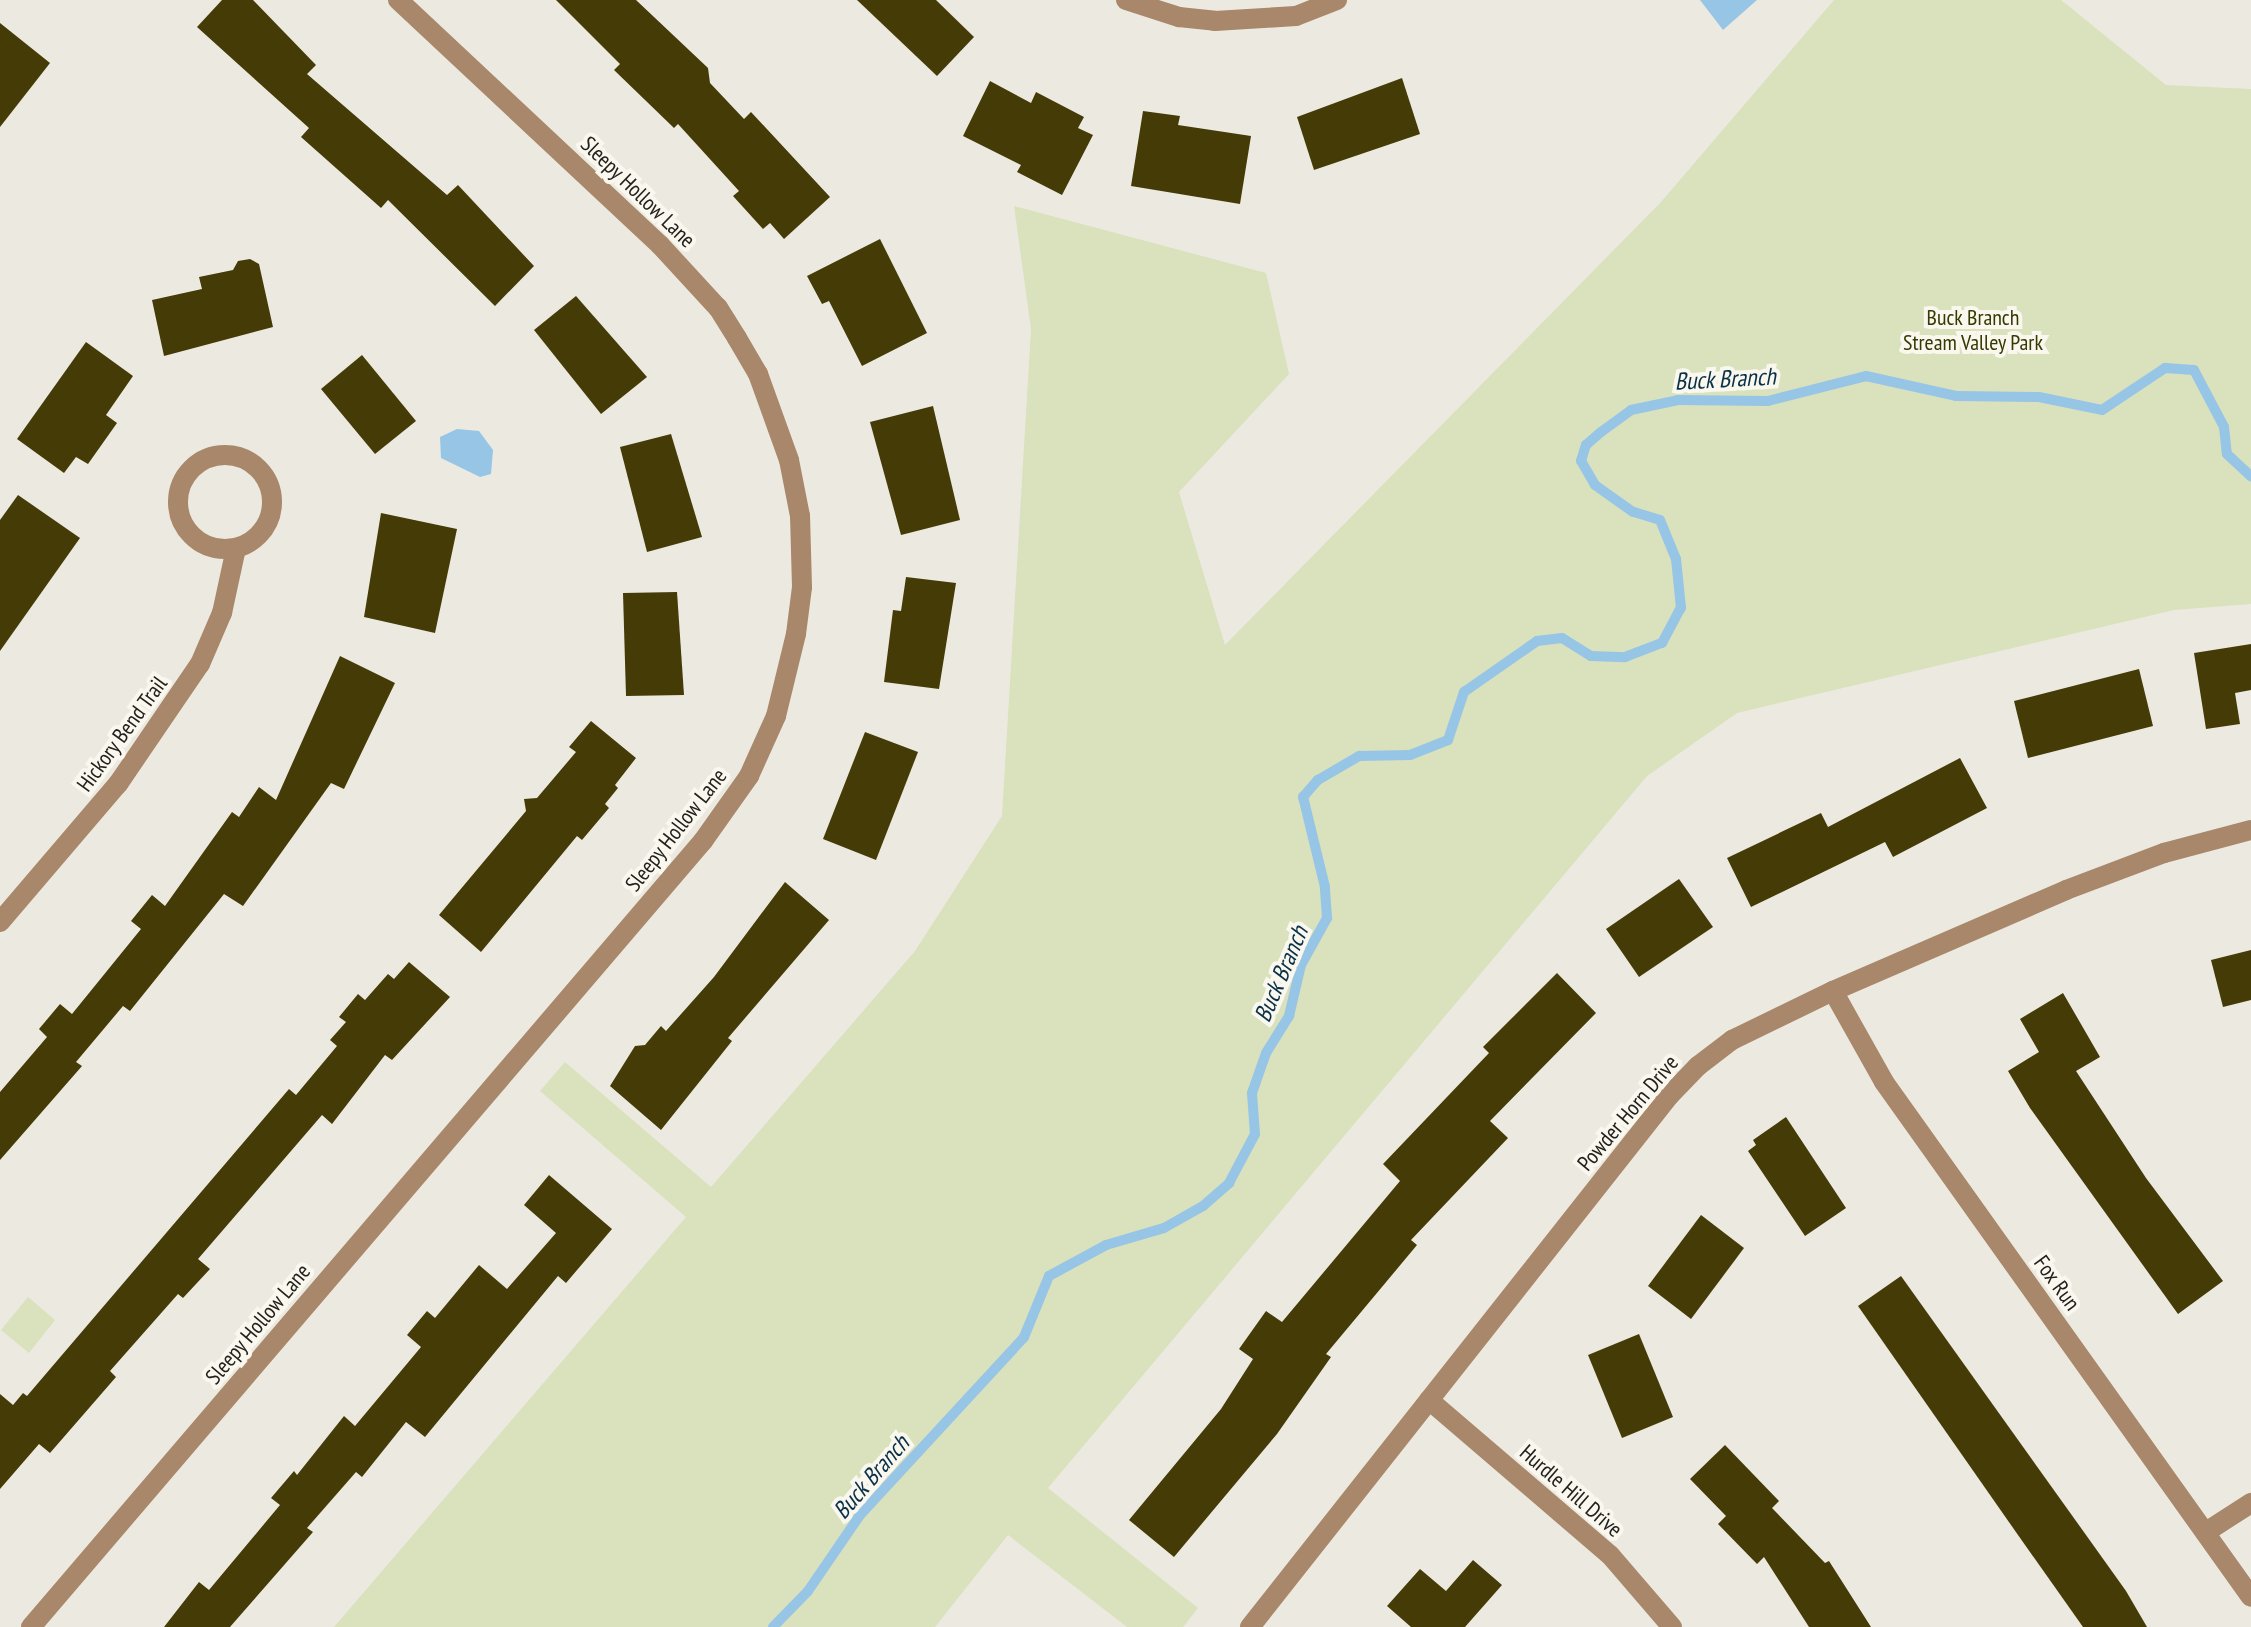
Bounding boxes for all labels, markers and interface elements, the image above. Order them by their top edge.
street label: Sleepy Hollow Lane [575,131,701,253]
park label: Buck Branch Stream Valley Park [1902,304,2044,356]
water label: Buck Branch [1673,362,1777,396]
street label: Hickory Bend Trail [71,671,173,797]
street label: Sleepy Hollow Lane [620,763,732,897]
water label: Buck Branch [1248,922,1314,1026]
street label: Powder Horn Drive [1572,1050,1684,1176]
street label: Fox Run [2028,1250,2086,1316]
street label: Sleepy Hollow Lane [200,1258,316,1390]
water label: Buck Branch [827,1429,915,1525]
street label: Hurdle Hill Drive [1514,1439,1628,1543]

